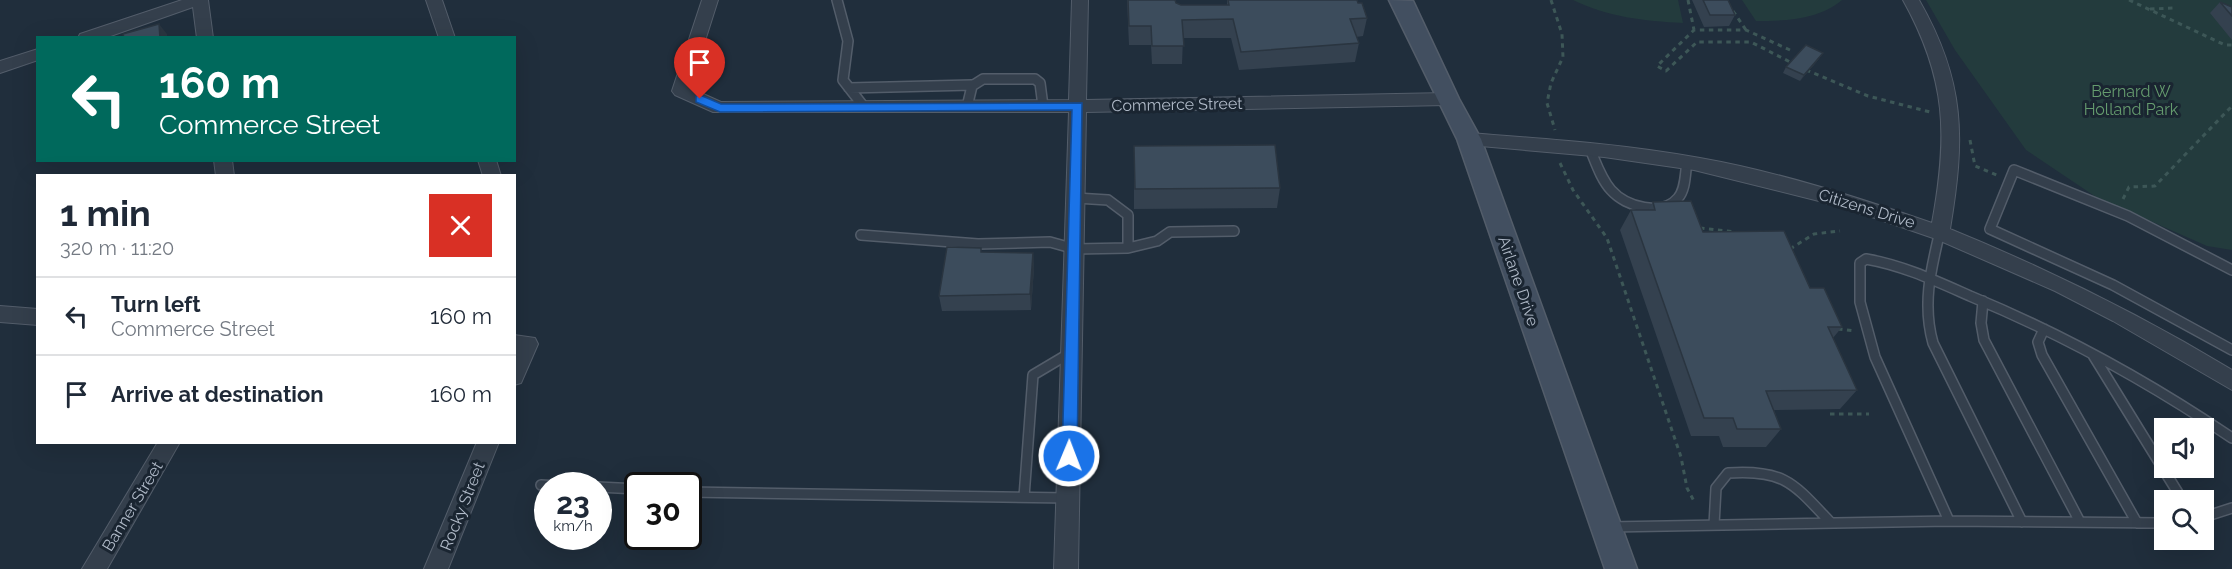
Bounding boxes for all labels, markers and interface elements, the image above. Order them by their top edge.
pin [674,37,725,99]
icon: arrive [683,46,716,79]
text: 160 m [159,59,280,108]
icon: left [60,60,138,138]
park label: Bernard W Holland Park [2084,82,2179,119]
street label: Commerce Street [1111,94,1243,115]
text: Commerce Street [159,109,380,140]
street label: Citizens Drive [1816,185,1917,232]
text: 1 min [60,192,151,234]
button: close [429,194,492,257]
street label: Airlane Drive [1494,234,1543,329]
text: 320 m · 11:20 [60,236,174,260]
text: Turn left [111,291,201,317]
icon: left [60,300,93,333]
text: 160 m [430,303,492,329]
text: Commerce Street [111,317,275,341]
icon: arrive [60,378,93,411]
text: Arrive at destination [111,381,324,407]
text: 160 m [430,381,492,407]
map controls [2154,418,2214,550]
button: sound [2154,418,2214,478]
position arrow [1037,424,1101,488]
street label: Banner Street [98,457,167,554]
street label: Rocky Street [436,459,489,553]
speed limit sign: 30 [624,472,702,550]
text: 23 [556,486,590,521]
button: search [2154,490,2214,550]
text: km/h [553,517,593,535]

